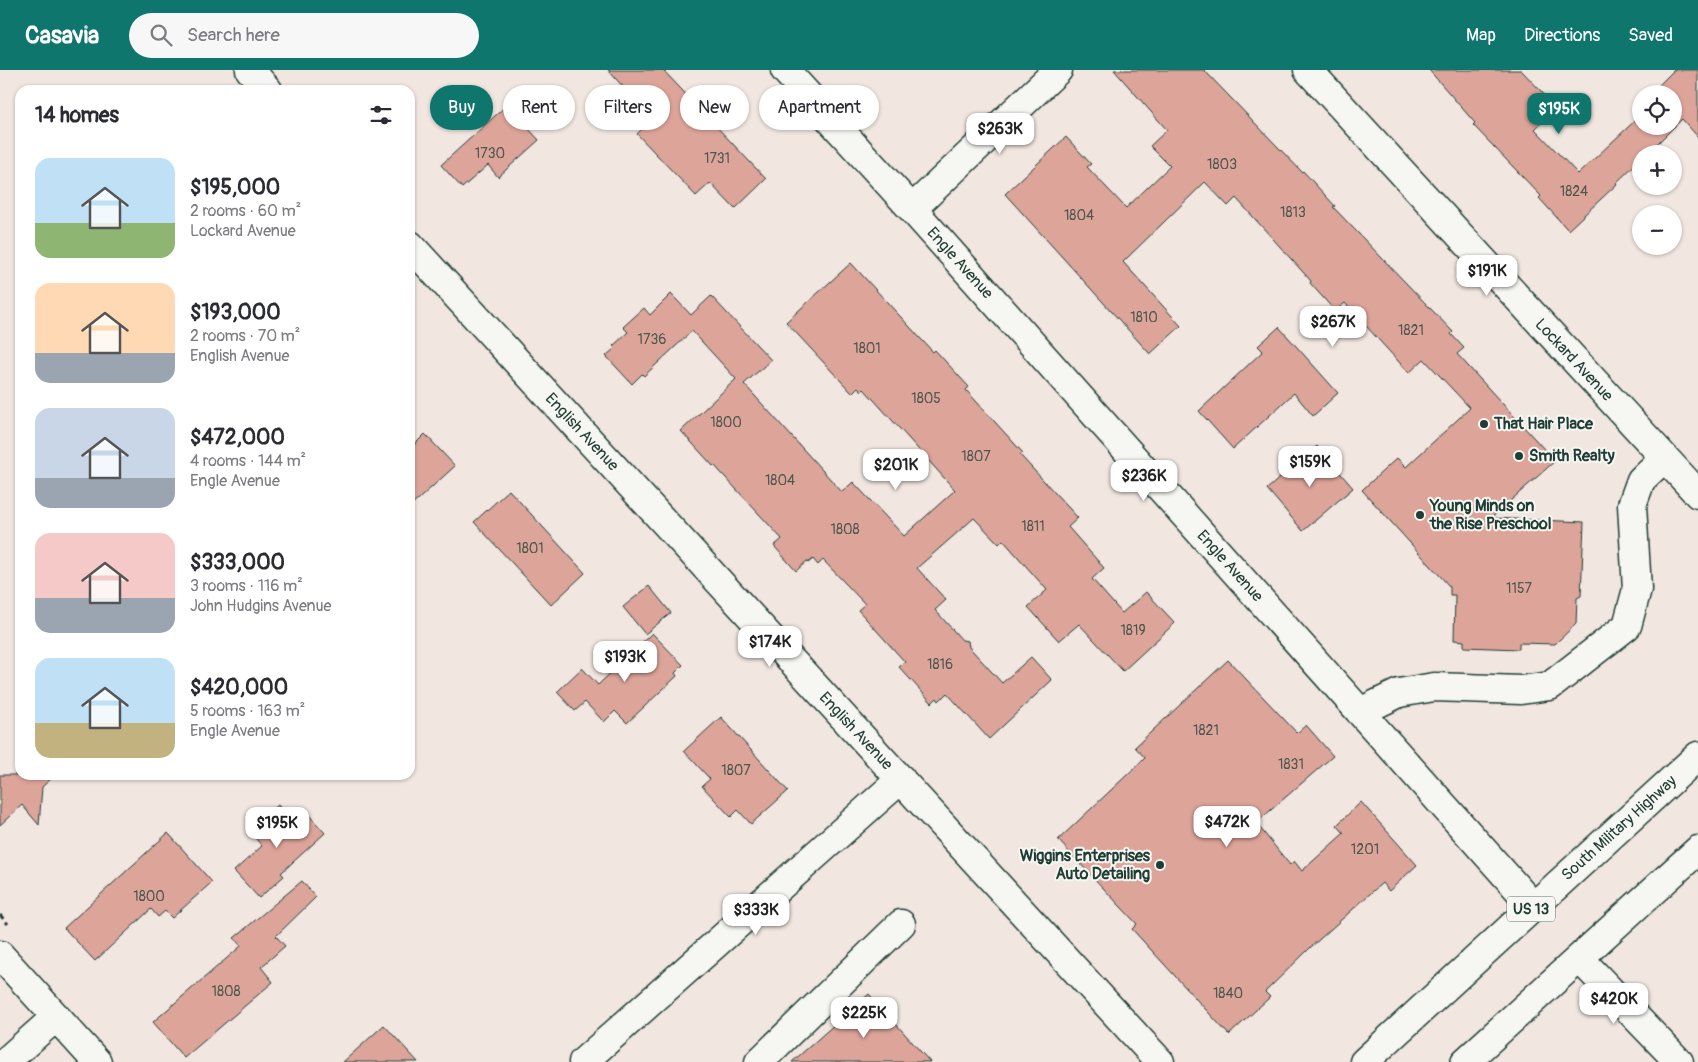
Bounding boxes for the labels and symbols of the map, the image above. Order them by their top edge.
pin: $195K [1524,92,1594,135]
pin: $263K [965,112,1035,155]
house number: 1730 [475,145,505,162]
house number: 1731 [704,150,730,167]
house number: 1803 [1207,156,1237,173]
house number: 1824 [1560,183,1588,200]
house number: 1813 [1280,204,1306,221]
house number: 1804 [1064,207,1094,224]
street label: Engle Avenue [923,223,998,303]
pin: $191K [1452,254,1522,297]
pin: $267K [1298,306,1368,348]
house number: 1810 [1130,309,1158,326]
street label: Lockard Avenue [1531,315,1617,406]
house number: 1821 [1398,322,1424,339]
house number: 1736 [638,331,666,348]
house number: 1801 [853,340,881,357]
street label: English Avenue [541,389,623,475]
house number: 1805 [911,390,941,407]
house number: 1800 [710,414,742,431]
place label: That Hair Place [1493,414,1594,434]
marker: That Hair Place [1478,418,1490,430]
pin: $159K [1275,446,1345,488]
place label: Smith Realty [1529,446,1615,466]
pin: $201K [861,448,931,491]
house number: 1807 [961,448,991,465]
marker: Smith Realty [1513,450,1525,462]
pin: $236K [1109,460,1179,502]
house number: 1804 [765,472,795,489]
place label: Young Minds on the Rise Preschool [1429,496,1552,534]
marker: Young Minds on the Rise Preschool [1414,509,1426,521]
house number: 1811 [1021,518,1045,535]
house number: 1808 [830,521,860,538]
street label: Engle Avenue [1193,526,1268,606]
house number: 1801 [516,540,544,557]
house number: 1157 [1506,580,1533,597]
house number: 1819 [1120,622,1146,639]
pin: $174K [735,626,805,668]
pin: $193K [590,640,660,683]
house number: 1816 [927,656,953,673]
street label: English Avenue [815,688,897,774]
house number: 1821 [1193,722,1219,739]
house number: 1831 [1278,756,1304,773]
house number: 1807 [721,762,751,779]
street label: South Military Highway [1557,771,1681,885]
pin: $195K [242,806,312,849]
pin: $472K [1192,806,1262,848]
house number: 1201 [1351,841,1379,858]
place label: Wiggins Enterprises Auto Detailing [1020,846,1151,884]
marker: Wiggins Enterprises Auto Detailing [1154,859,1166,871]
house number: 1800 [133,888,165,905]
pin: $333K [721,894,791,936]
road number: US 13 [1507,896,1555,922]
pin: $420K [1579,982,1649,1025]
house number: 1808 [211,983,241,1000]
house number: 1840 [1213,985,1243,1002]
pin: $225K [829,996,899,1039]

